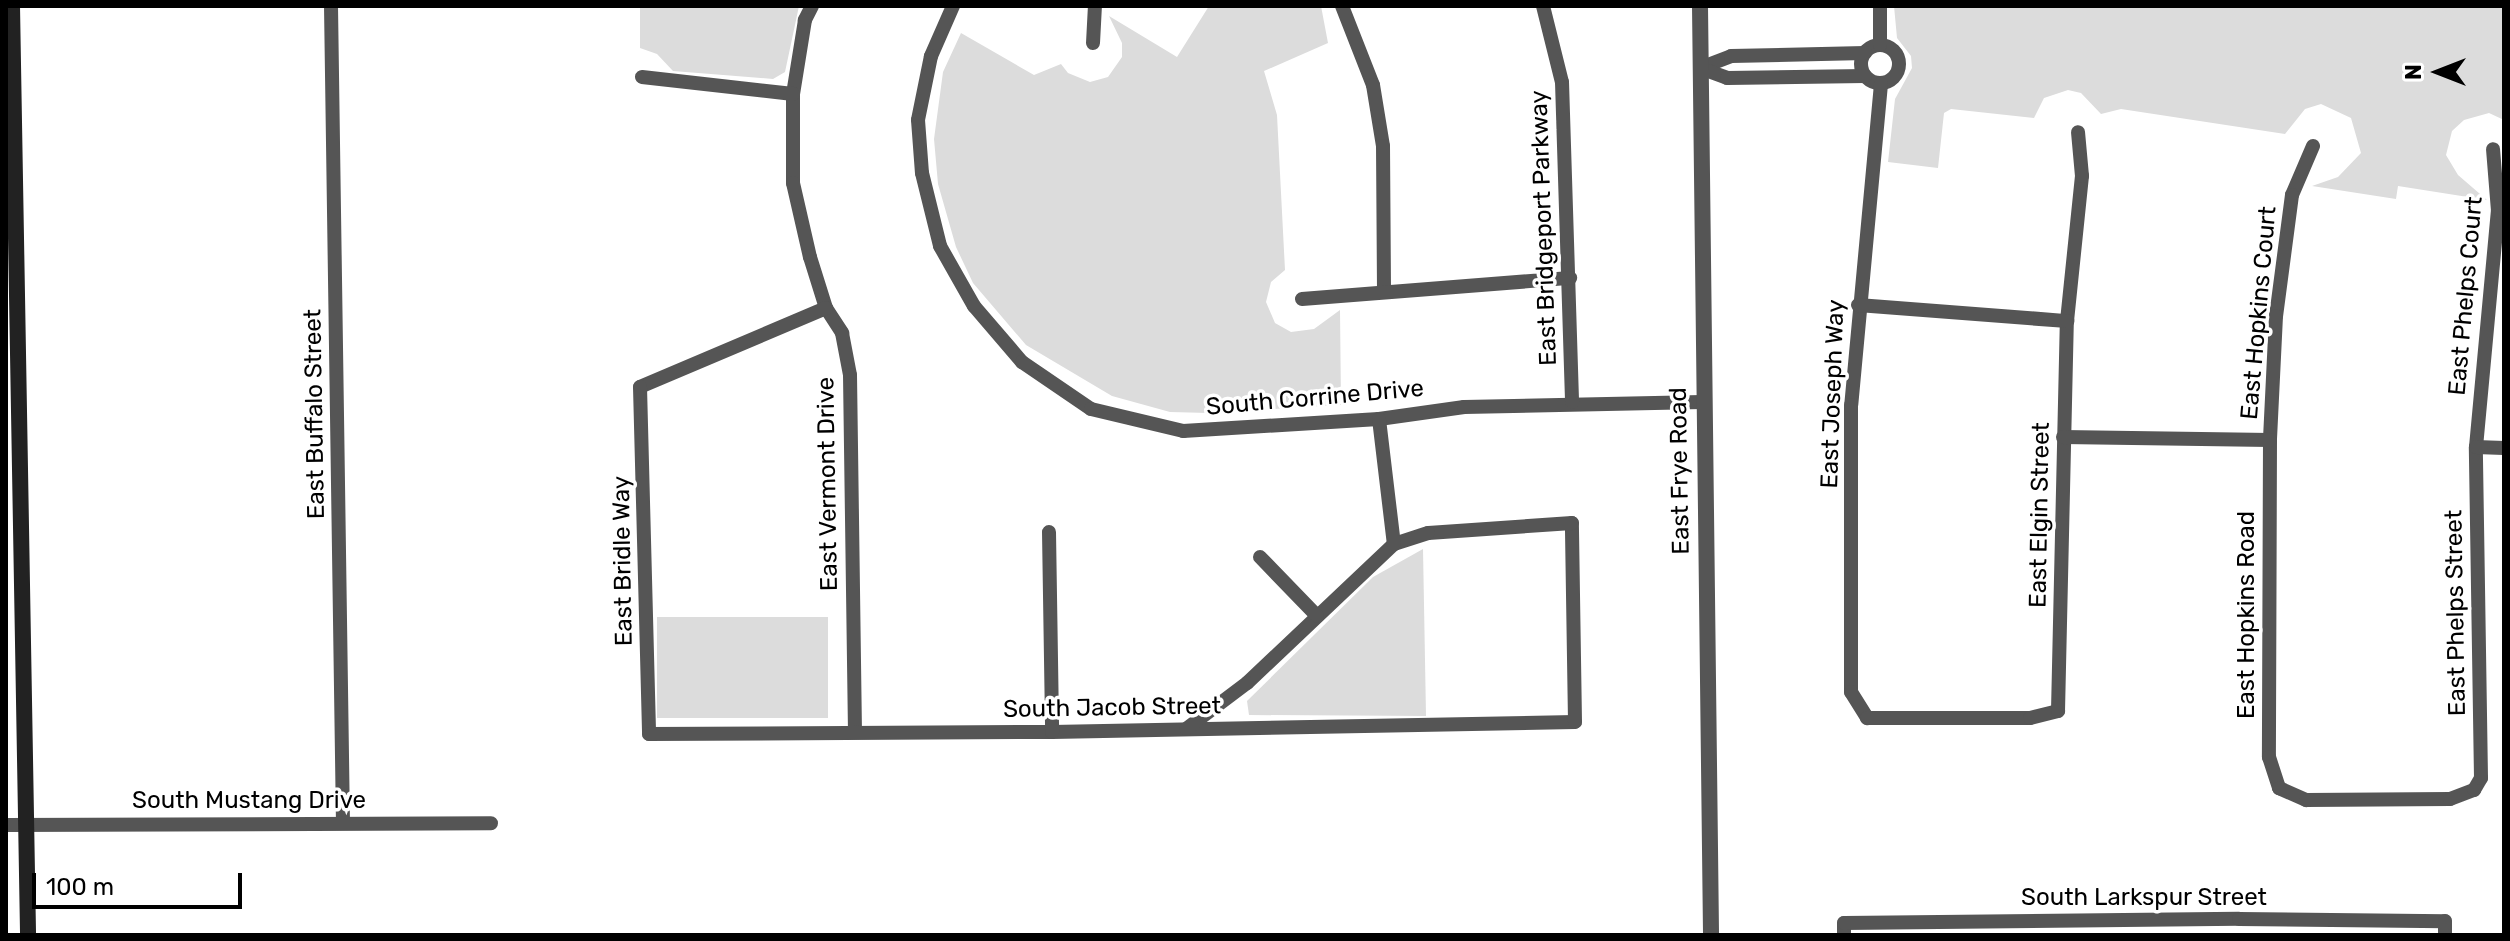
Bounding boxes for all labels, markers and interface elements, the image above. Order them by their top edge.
north arrow [2398,32,2478,112]
text: N [2400,64,2427,80]
street label: East Bridgeport Parkway [1525,90,1563,366]
street label: East Phelps Court [2443,195,2489,397]
street label: East Hopkins Court [2235,205,2283,421]
street label: East Joseph Way [1815,299,1851,489]
street label: East Buffalo Street [299,309,331,519]
street label: South Corrine Drive [1205,374,1425,422]
street label: East Vermont Drive [812,376,844,592]
street label: East Frye Road [1664,387,1696,555]
street label: East Elgin Street [2024,422,2056,608]
street label: East Bridle Way [607,475,639,647]
street label: East Phelps Street [2440,510,2472,716]
street label: East Hopkins Road [2233,511,2261,719]
street label: South Jacob Street [1003,692,1221,724]
street label: South Mustang Drive [132,787,366,815]
scale bar [36,857,246,907]
text: 100 m [46,873,114,901]
street label: South Larkspur Street [2021,884,2267,912]

